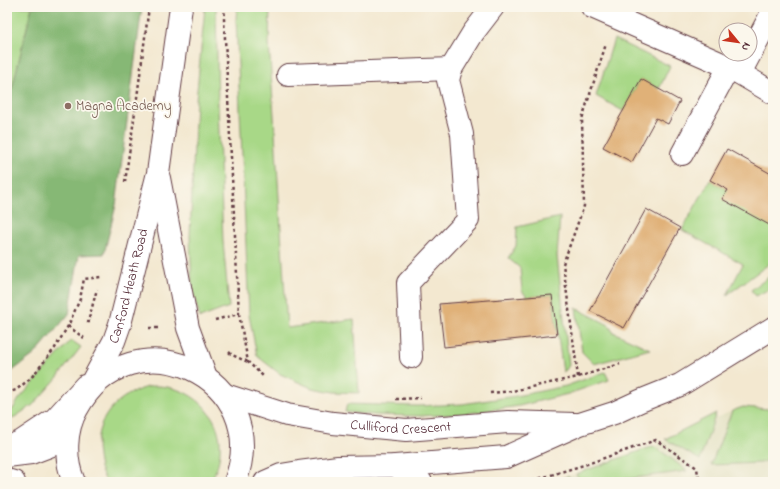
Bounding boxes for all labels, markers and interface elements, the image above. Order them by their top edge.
north arrow [718,22,758,62]
text: N [737,39,755,53]
place label: Magna Academy [76,96,172,118]
marker: Magna Academy [63,101,73,111]
street label: Canford Heath Road [103,226,154,347]
street label: Culliford Crescent [350,414,452,441]

